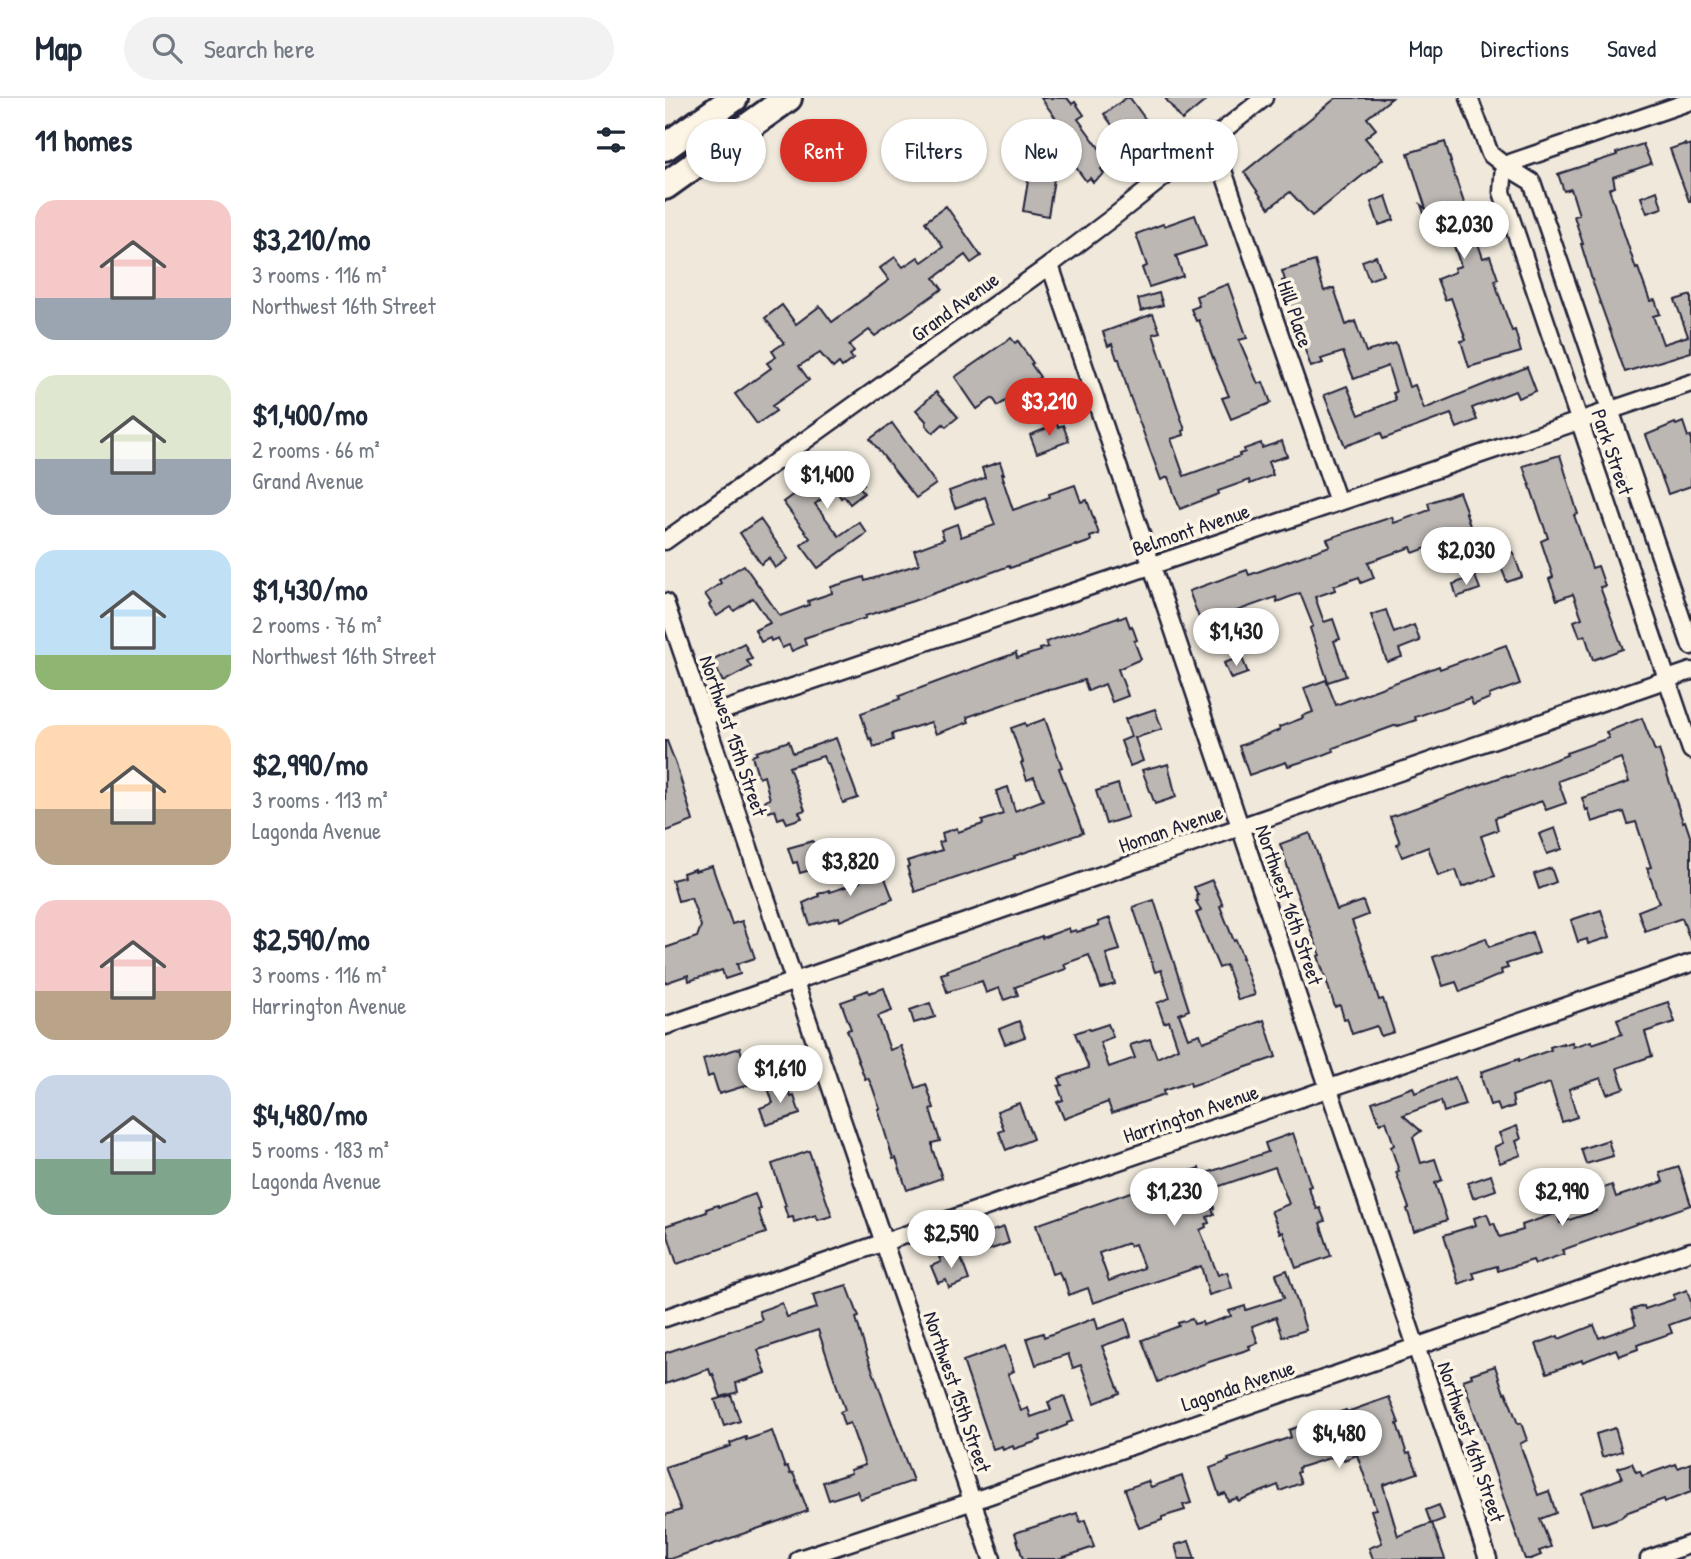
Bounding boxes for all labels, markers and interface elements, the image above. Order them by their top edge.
search box [124,17,614,80]
text: Map [35,26,82,70]
icon: search [148,29,186,67]
text: Search here [204,31,315,66]
text: Map [1409,32,1443,64]
text: Directions [1481,32,1569,64]
text: Saved [1607,32,1656,64]
chip: Buy [686,119,766,182]
chip: Rent [780,119,867,182]
chip: Filters [881,119,987,182]
chip: New [1001,119,1082,182]
chip: Apartment [1096,119,1238,182]
text: 11 homes [35,120,132,160]
icon: filters [592,121,630,159]
pin: $2,030 [1407,202,1521,261]
text: $2,030 [1435,208,1493,239]
text: $3,210/mo [252,219,370,259]
icon: home [91,228,175,312]
text: 3 rooms · 116 m² [252,259,387,290]
street label: Grand Avenue [905,265,1005,348]
street label: Hill Place [1271,277,1320,351]
text: Northwest 16th Street [252,290,436,321]
pin: $3,210 [992,378,1106,438]
text: $3,210 [1021,385,1077,416]
text: $1,400/mo [252,394,367,434]
icon: home [91,403,175,487]
street label: Park Street [1584,405,1641,499]
text: 2 rooms · 66 m² [252,434,380,465]
pin: $1,400 [770,452,884,511]
text: $1,400 [800,458,854,489]
text: Grand Avenue [252,465,364,496]
street label: Belmont Avenue [1128,496,1253,563]
pin: $2,030 [1409,528,1523,587]
text: $2,030 [1437,534,1495,565]
text: $1,430/mo [252,569,367,609]
icon: home [91,578,175,662]
pin: $1,430 [1179,608,1293,668]
text: 2 rooms · 76 m² [252,609,382,640]
text: $1,430 [1209,615,1263,646]
text: Northwest 16th Street [252,640,436,671]
street label: Northwest 15th Street [692,652,775,821]
text: $2,990/mo [252,744,368,784]
icon: home [91,753,175,837]
text: 3 rooms · 113 m² [252,784,388,815]
street label: Homan Avenue [1115,797,1227,860]
text: Lagonda Avenue [252,815,381,846]
street label: Northwest 16th Street [1248,821,1331,990]
pin: $3,820 [793,838,907,898]
text: $3,820 [821,845,879,876]
text: $2,590/mo [252,919,370,959]
icon: home [91,928,175,1012]
text: 3 rooms · 116 m² [252,959,387,990]
text: Harrington Avenue [252,990,406,1021]
pin: $1,610 [723,1046,837,1105]
text: $1,610 [754,1052,806,1083]
street label: Harrington Avenue [1119,1077,1262,1150]
text: $4,480/mo [252,1094,367,1134]
icon: home [91,1103,175,1187]
text: 5 rooms · 183 m² [252,1134,389,1165]
text: Lagonda Avenue [252,1165,381,1196]
pin: $1,230 [1117,1168,1231,1228]
pin: $2,990 [1505,1168,1619,1228]
text: $1,230 [1146,1175,1202,1206]
text: $2,990 [1535,1175,1589,1206]
pin: $2,590 [894,1210,1008,1270]
text: $2,590 [923,1217,979,1248]
street label: Northwest 15th Street [916,1308,999,1477]
street label: Lagonda Avenue [1177,1353,1298,1418]
street label: Northwest 16th Street [1430,1358,1513,1527]
pin: $4,480 [1282,1410,1396,1470]
text: $4,480 [1312,1417,1366,1448]

